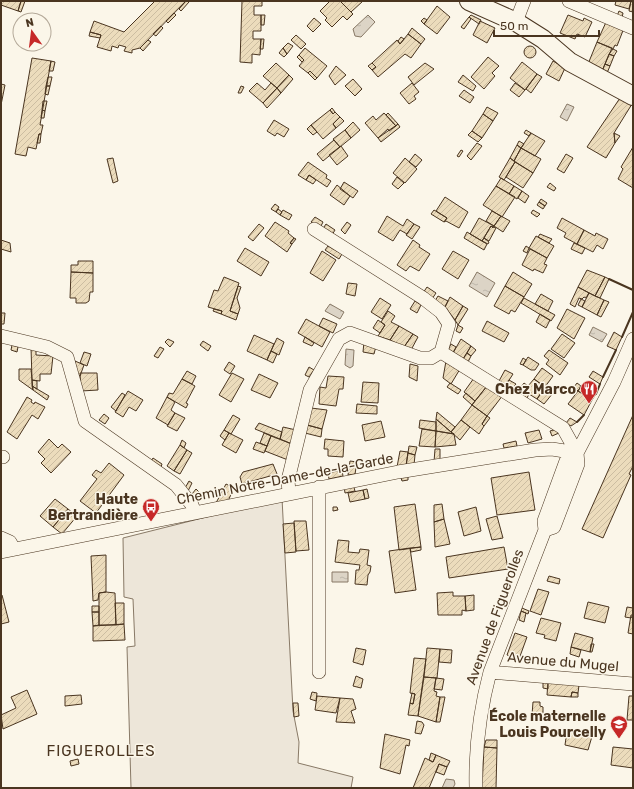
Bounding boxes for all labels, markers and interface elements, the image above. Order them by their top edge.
north arrow [12,12,52,52]
scale bar [494,12,599,38]
text: N [24,15,35,30]
text: 50 m [500,19,528,33]
restaurant icon: Chez Marco [579,379,599,404]
place label: Chez Marco [495,381,576,398]
street label: Chemin Notre-Dame-de-la-Garde [175,450,395,508]
place label: Haute Bertrandière [48,491,138,524]
bus stop icon: Haute Bertrandière [141,497,161,522]
street label: Avenue de Figuerolles [463,547,527,687]
street label: Avenue du Mugel [507,649,619,675]
place label: École maternelle Louis Pourcelly [489,707,607,741]
school or university icon: École maternelle Louis Pourcelly [609,714,629,739]
district label: FIGUEROLLES [47,742,155,760]

